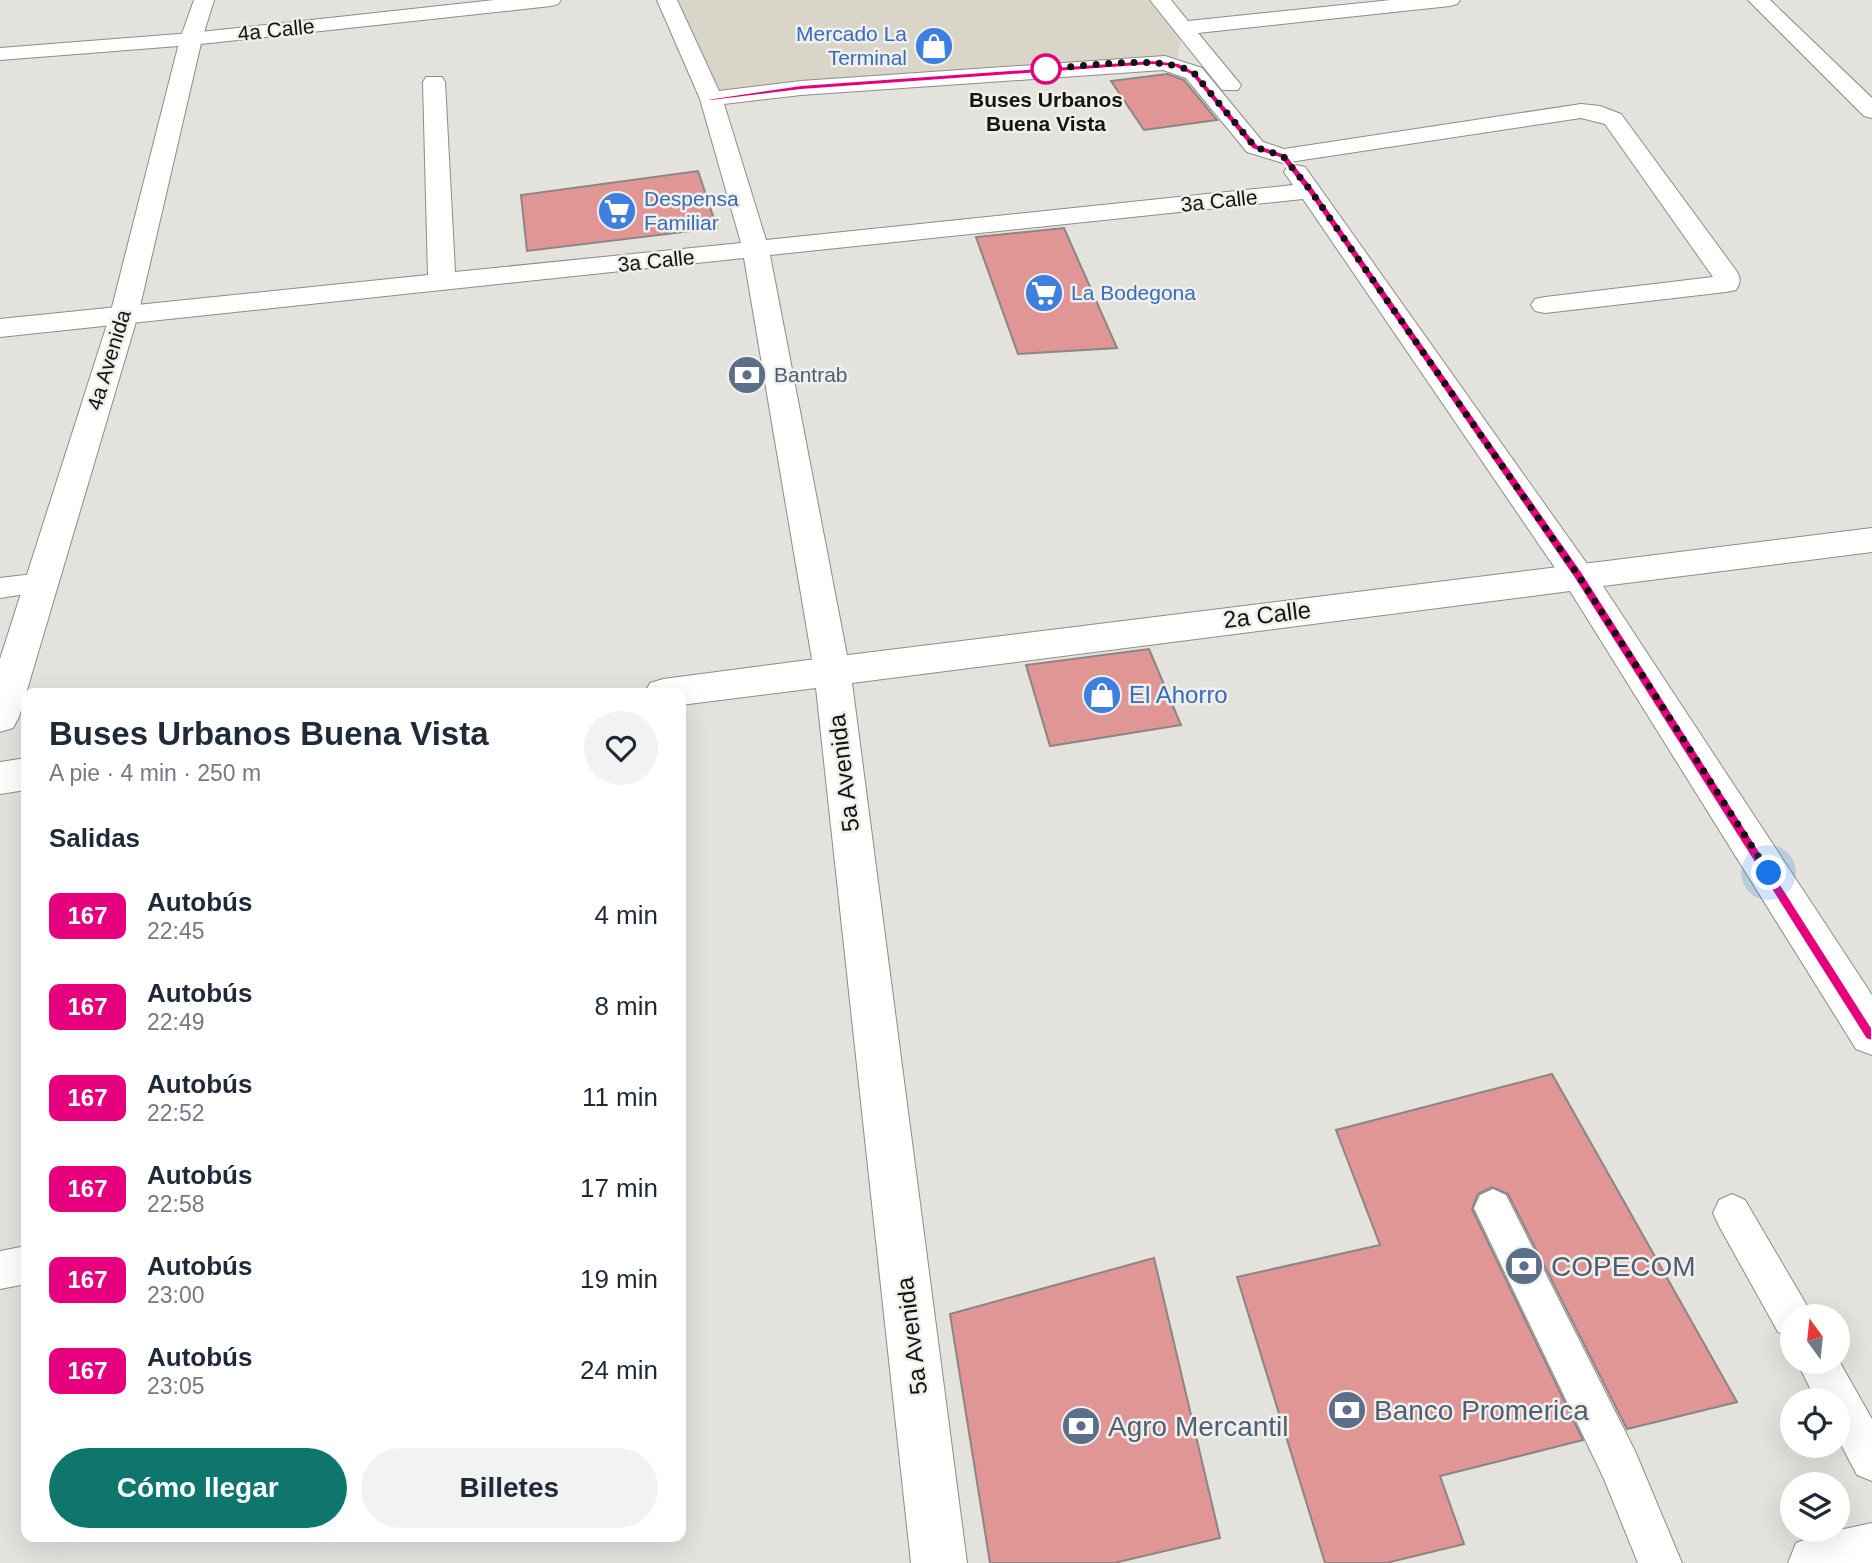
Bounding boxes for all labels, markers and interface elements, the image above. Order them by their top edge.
street label: 4a Calle [236,14,315,45]
place label: Mercado La Terminal [796,22,907,69]
shop icon: Mercado La Terminal [913,25,955,67]
marker: Buses Urbanos Buena Vista [1031,54,1061,84]
place label: Buses Urbanos Buena Vista [969,88,1123,135]
street label: 3a Calle [1179,185,1258,216]
place label: Despensa Familiar [644,187,739,234]
supermarket icon: Despensa Familiar [596,190,638,232]
street label: 3a Calle [616,245,695,276]
supermarket icon: La Bodegona [1023,272,1065,314]
place label: La Bodegona [1071,281,1196,304]
street label: 4a Avenida [82,307,135,413]
bank icon: Bantrab [726,354,768,396]
place label: Bantrab [774,363,848,386]
street label: 2a Calle [1222,596,1312,633]
shop icon: El Ahorro [1081,674,1123,716]
place label: El Ahorro [1129,681,1228,708]
button: heart [584,711,658,785]
street label: 5a Avenida [823,712,864,833]
text: Buses Urbanos Buena Vista [49,715,489,752]
text: A pie · 4 min · 250 m [49,760,261,786]
text: Salidas [49,823,140,853]
your location [1751,855,1786,890]
text: Autobús [147,887,252,917]
text: 4 min [594,900,658,930]
text: 167 [67,902,108,929]
text: 22:45 [147,918,205,944]
text: Autobús [147,978,252,1008]
text: 8 min [594,991,658,1021]
text: 167 [67,993,108,1020]
text: 22:49 [147,1009,205,1035]
text: Autobús [147,1069,252,1099]
text: 11 min [582,1082,658,1112]
text: 167 [67,1084,108,1111]
text: 22:52 [147,1100,205,1126]
text: Autobús [147,1160,252,1190]
text: 17 min [580,1173,658,1203]
text: 167 [67,1175,108,1202]
text: 22:58 [147,1191,205,1217]
bank icon: COPECOM [1503,1245,1545,1287]
text: Autobús [147,1251,252,1281]
place label: COPECOM [1551,1251,1696,1282]
text: 19 min [580,1264,658,1294]
text: 167 [67,1266,108,1293]
street label: 5a Avenida [891,1275,932,1396]
text: 23:00 [147,1282,205,1308]
north arrow [1780,1304,1850,1374]
map controls [1780,1304,1850,1542]
text: Autobús [147,1342,252,1372]
text: 24 min [580,1355,658,1385]
text: 167 [67,1357,108,1384]
text: 23:05 [147,1373,205,1399]
button: locate [1780,1388,1850,1458]
bank icon: Banco Promerica [1326,1389,1368,1431]
place label: Banco Promerica [1374,1395,1589,1426]
bank icon: Agro Mercantil [1060,1405,1102,1447]
place label: Agro Mercantil [1108,1411,1289,1442]
button: Cómo llegar [49,1448,347,1528]
button: Billetes [361,1448,658,1528]
button: layers [1780,1472,1850,1542]

